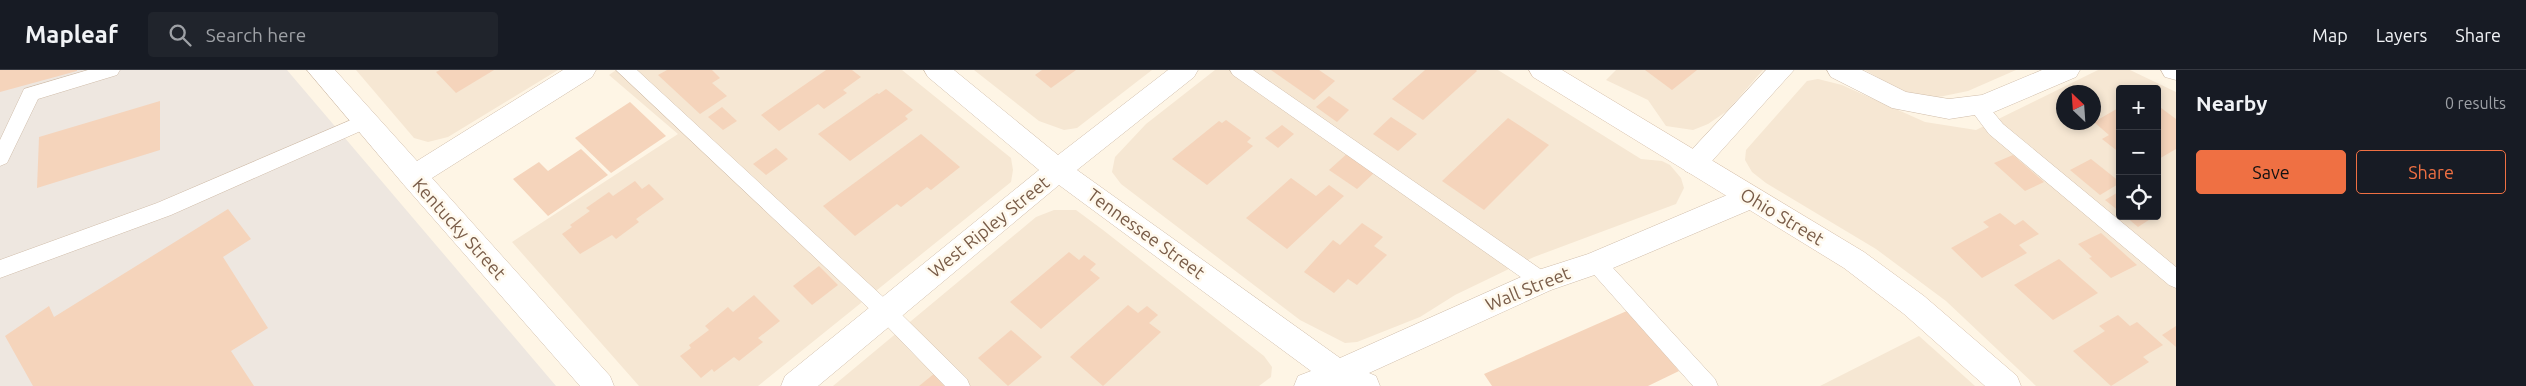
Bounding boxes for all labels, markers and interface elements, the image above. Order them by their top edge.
search box [148,12,498,57]
text: Mapleaf [25,21,118,48]
icon: search [166,21,194,49]
text: Search here [206,24,306,46]
text: Map [2312,25,2348,45]
text: Layers [2376,25,2427,45]
text: Share [2455,25,2501,45]
north arrow [2056,85,2101,130]
map controls [2116,85,2161,220]
button: + [2116,85,2161,130]
text: Nearby [2196,91,2267,115]
text: 0 results [2445,94,2506,112]
button: − [2116,130,2161,175]
button: Save [2196,150,2346,194]
button: Share [2356,150,2506,194]
street label: West Ripley Street [924,172,1053,281]
street label: Kentucky Street [409,174,510,283]
button: locate [2116,175,2161,220]
street label: Ohio Street [1737,183,1828,249]
street label: Tennessee Street [1084,184,1209,282]
street label: Wall Street [1482,262,1573,314]

